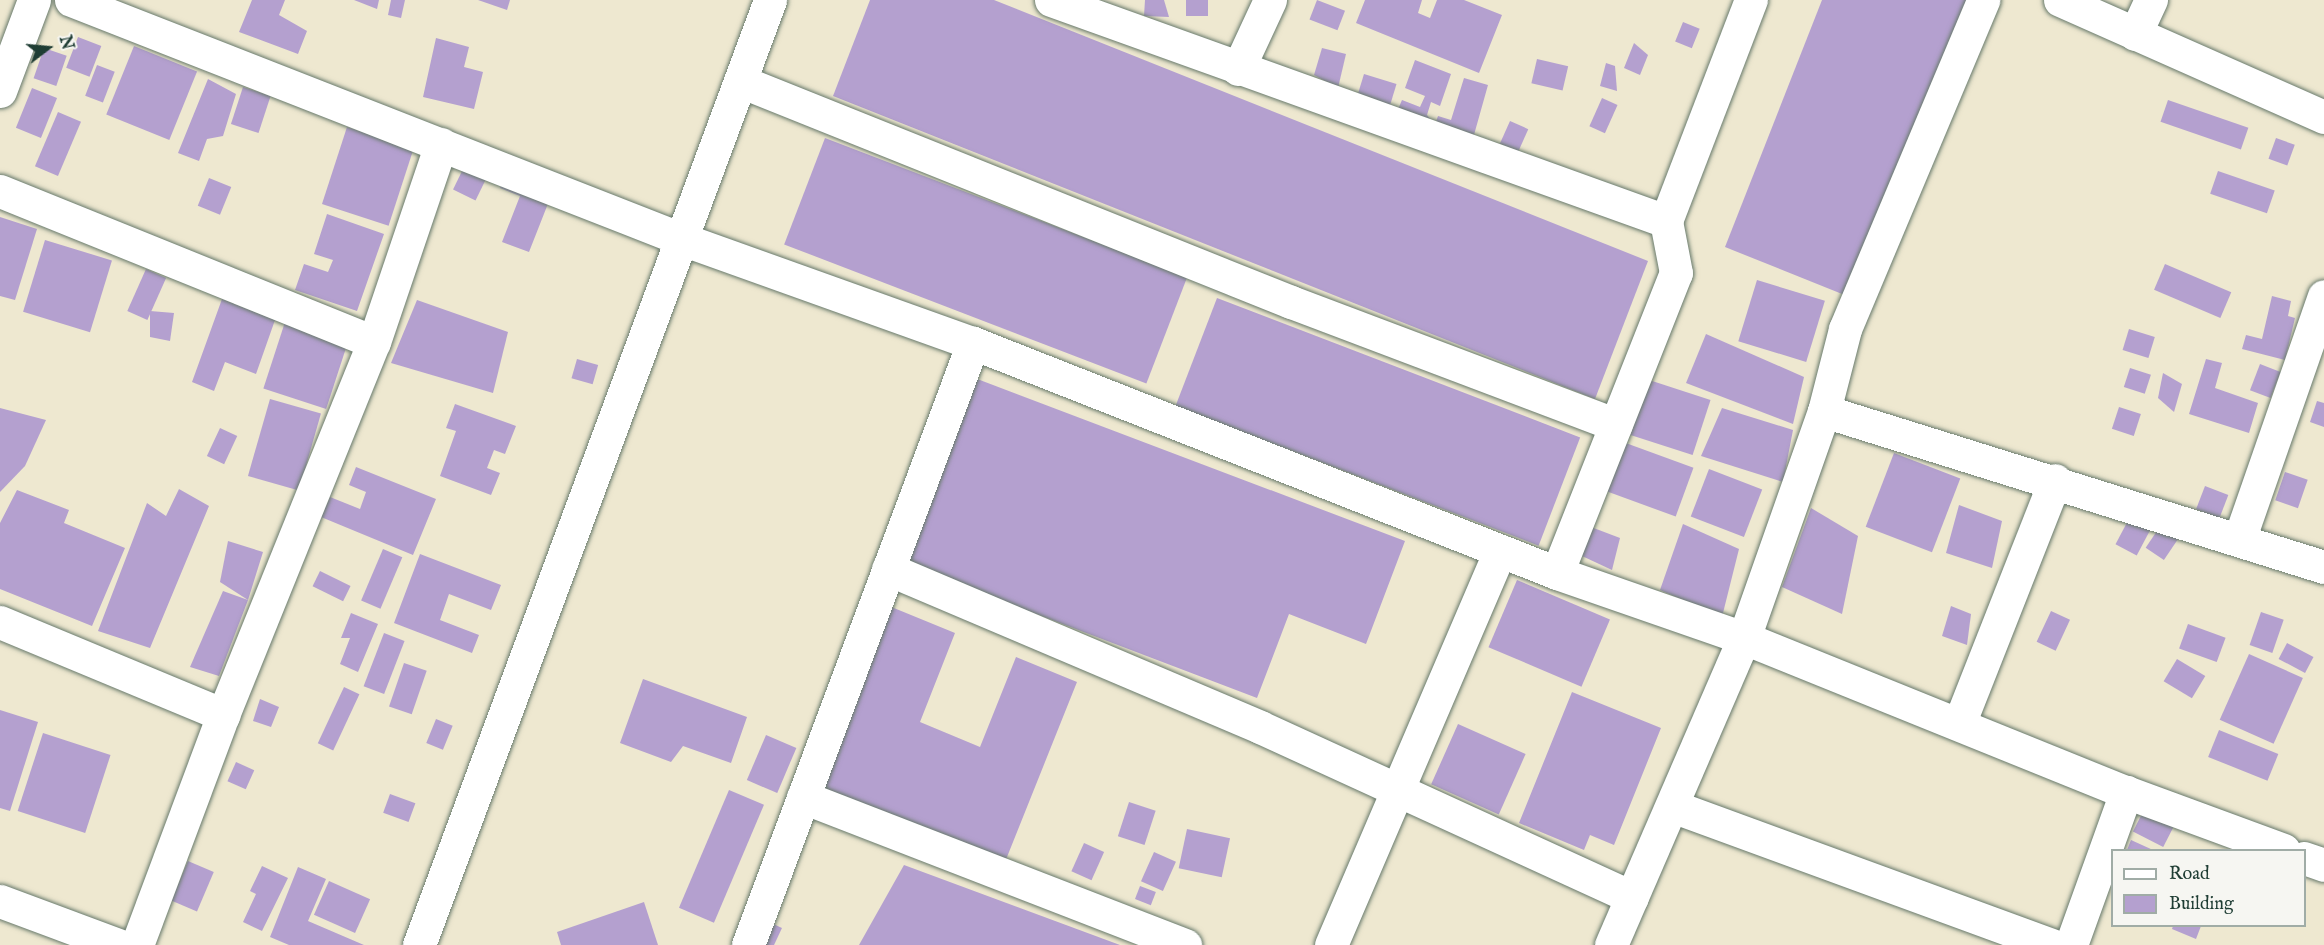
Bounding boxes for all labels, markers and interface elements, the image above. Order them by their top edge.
north arrow [18,18,78,78]
text: N [54,34,77,52]
legend [2111,849,2306,927]
text: Road [2169,863,2210,886]
text: Building [2169,893,2234,916]

